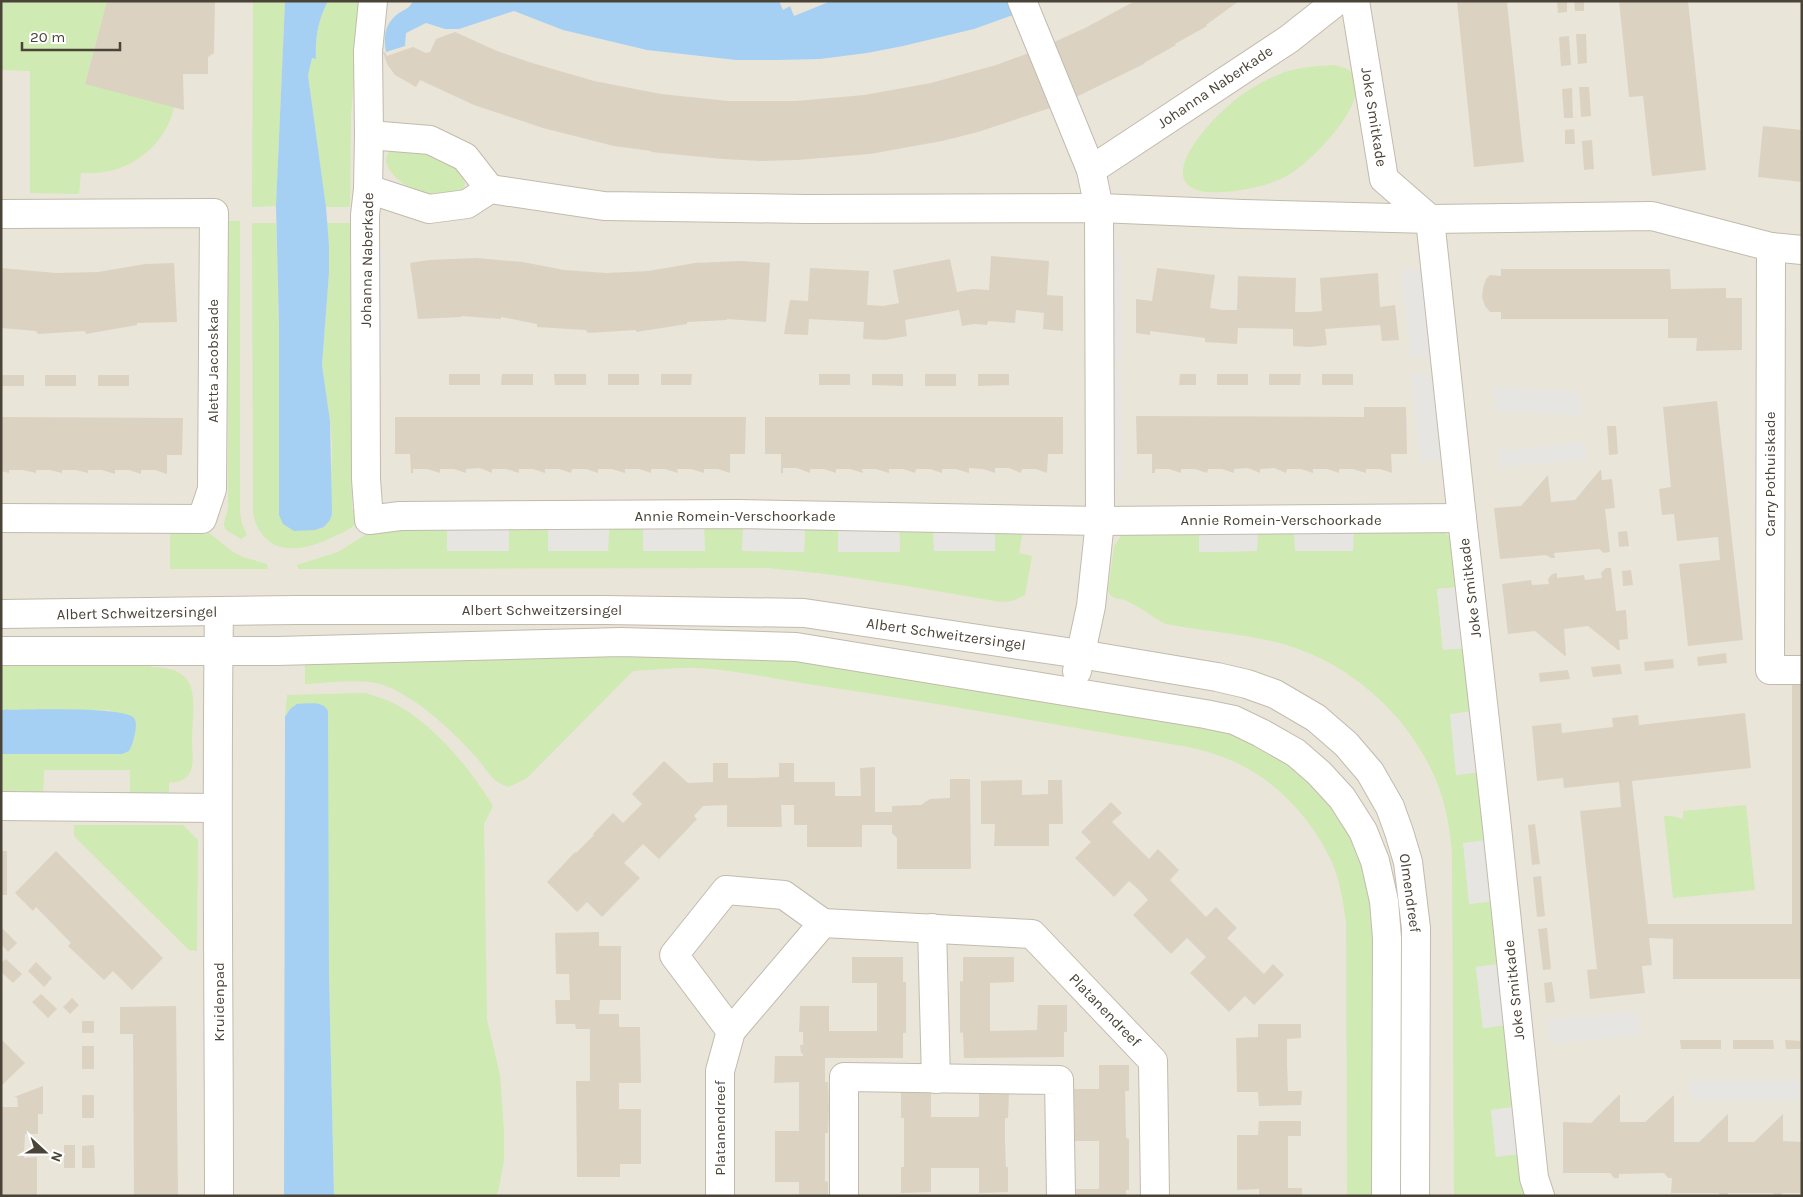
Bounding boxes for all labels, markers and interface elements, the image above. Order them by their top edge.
scale bar [22,20,120,52]
text: 20 m [30,28,65,46]
street label: Johanna Naberkade [1154,42,1276,132]
street label: Joke Smitkade [1357,66,1391,168]
street label: Johanna Naberkade [357,192,377,328]
street label: Aletta Jacobskade [204,299,222,423]
street label: Carry Pothuiskade [1761,412,1779,536]
street label: Annie Romein-Verschoorkade [634,507,836,525]
street label: Annie Romein-Verschoorkade [1180,511,1382,529]
street label: Joke Smitkade [1455,537,1485,639]
street label: Albert Schweitzersingel [462,601,622,619]
street label: Albert Schweitzersingel [57,603,217,623]
street label: Albert Schweitzersingel [865,614,1027,654]
street label: Olmendreef [1396,852,1425,934]
street label: Joke Smitkade [1500,939,1528,1041]
street label: Kruidenpad [210,962,228,1042]
street label: Platanendreef [1065,969,1145,1051]
street label: Platanendreef [711,1079,729,1176]
north arrow [20,1127,70,1177]
text: N [47,1149,66,1164]

